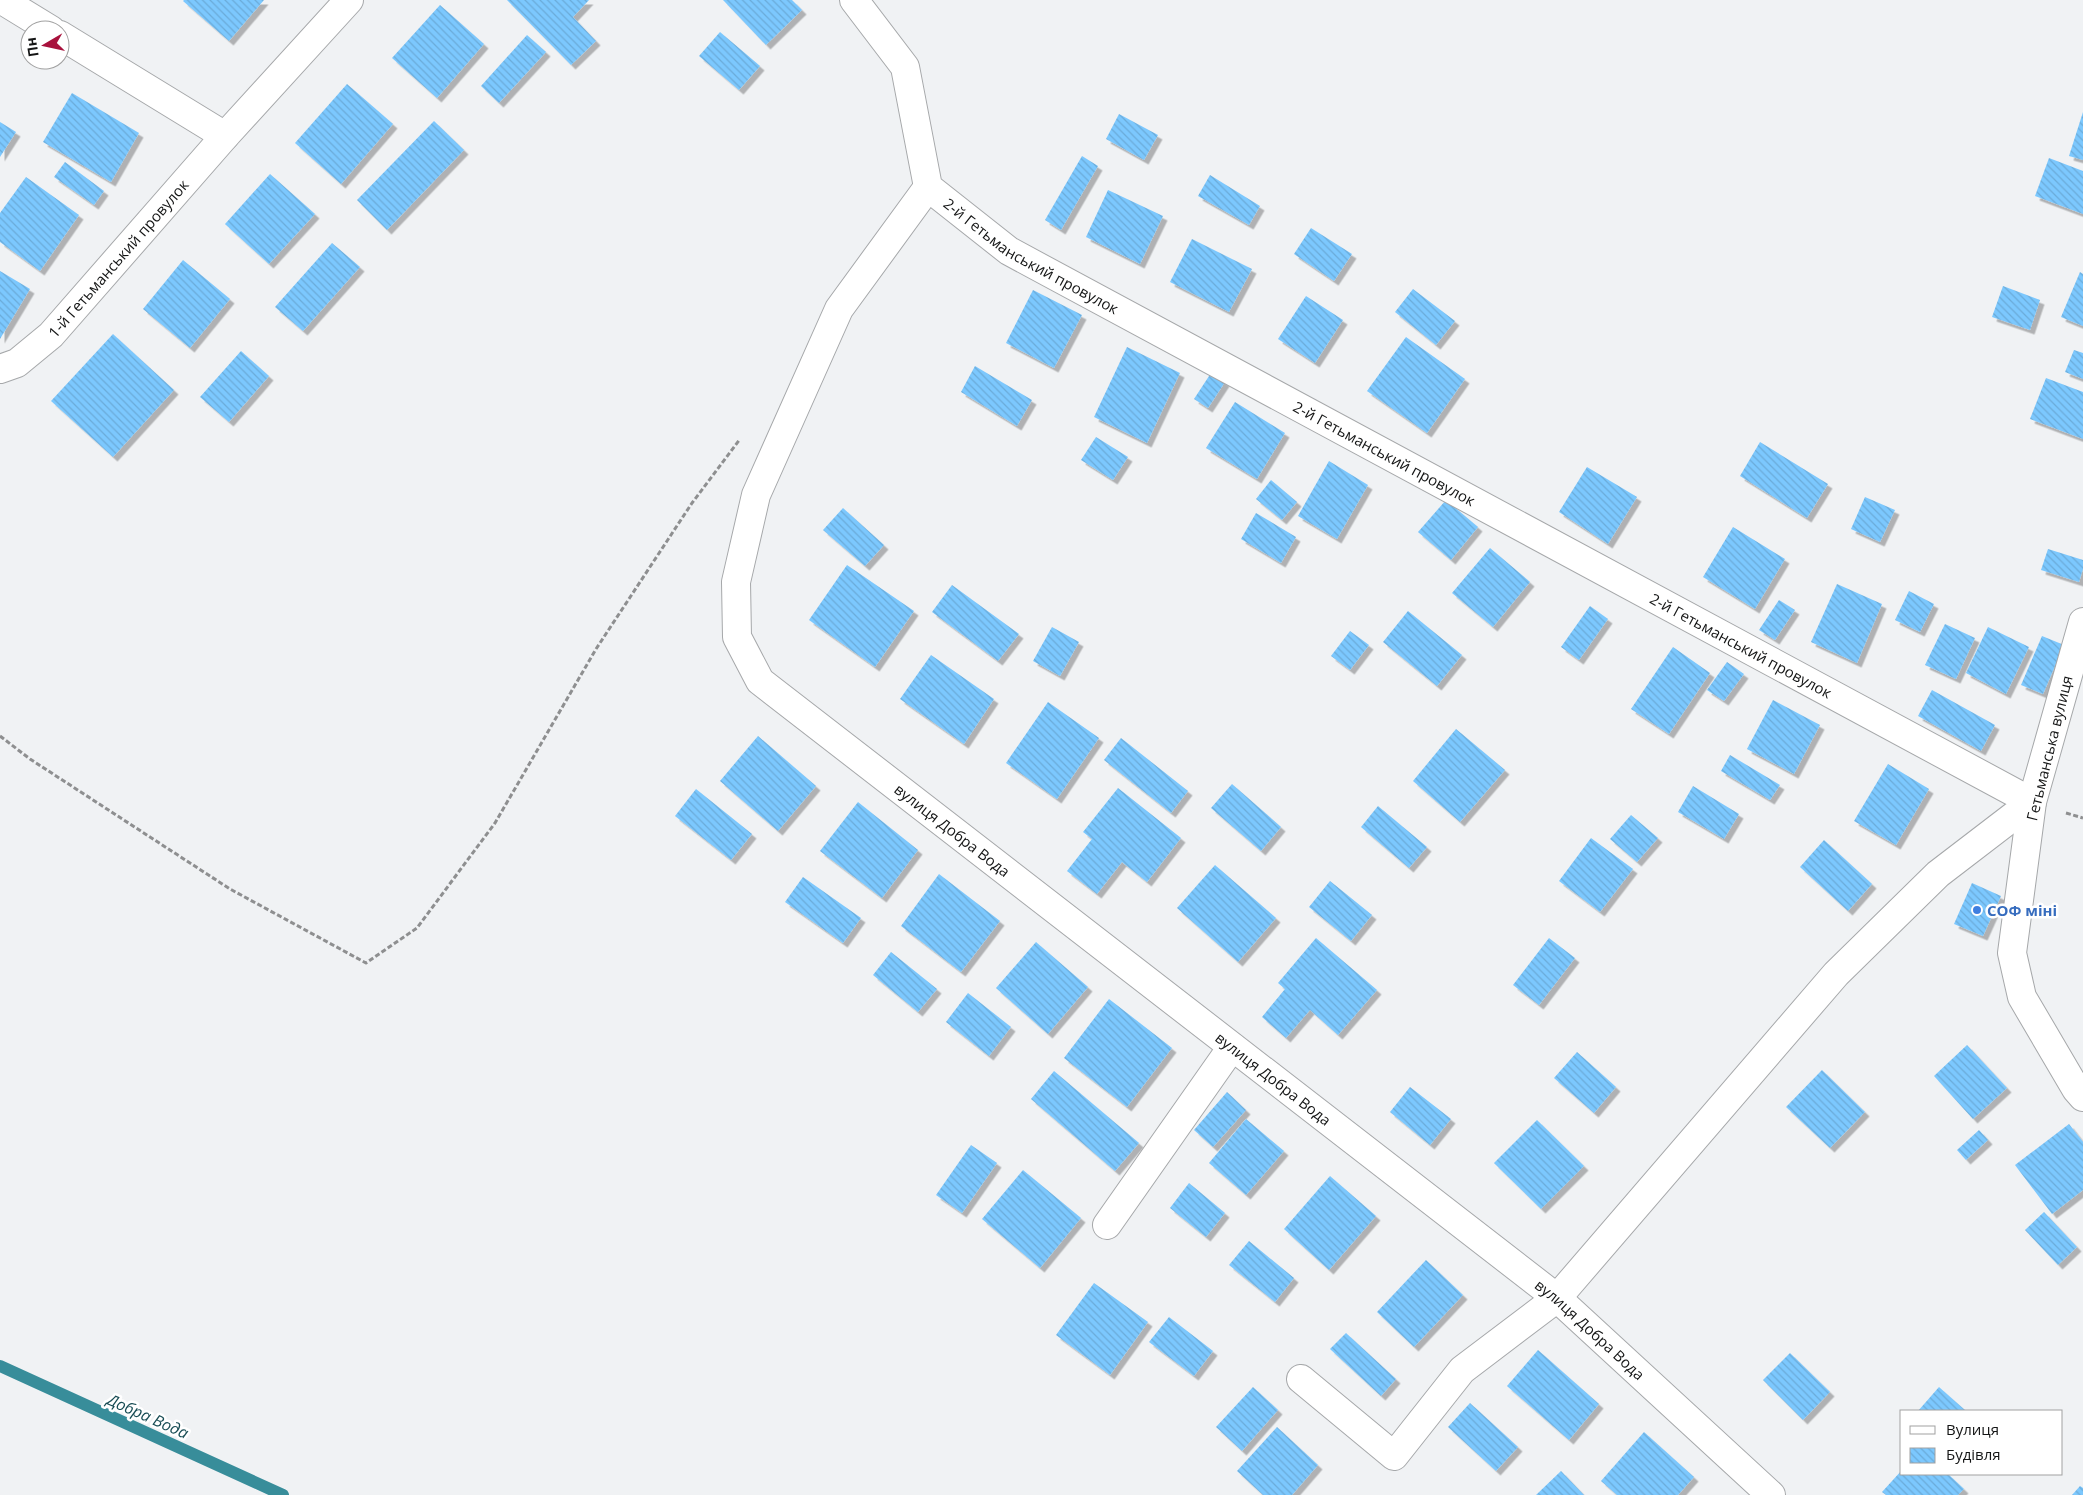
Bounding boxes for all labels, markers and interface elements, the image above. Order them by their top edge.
north arrow [20,20,70,70]
text: Пн [21,36,43,58]
street label: 1-й Гетьманський провулок [44,175,193,342]
street label: 2-й Гетьманський провулок [940,193,1122,318]
street label: 2-й Гетьманський провулок [1290,396,1479,510]
street label: 2-й Гетьманський провулок [1647,588,1836,702]
street label: Гетьманська вулиця [2021,673,2077,823]
street label: вулиця Добра Вода [890,779,1014,881]
place label: СОФ міні [1987,900,2057,920]
marker: СОФ міні [1971,904,1983,916]
street label: вулиця Добра Вода [1212,1027,1335,1130]
street label: вулиця Добра Вода [1531,1275,1649,1384]
water label: Добра Вода [102,1387,192,1444]
legend [1900,1410,2063,1475]
text: Вулиця [1946,1419,1999,1439]
text: Будівля [1946,1444,2001,1464]

